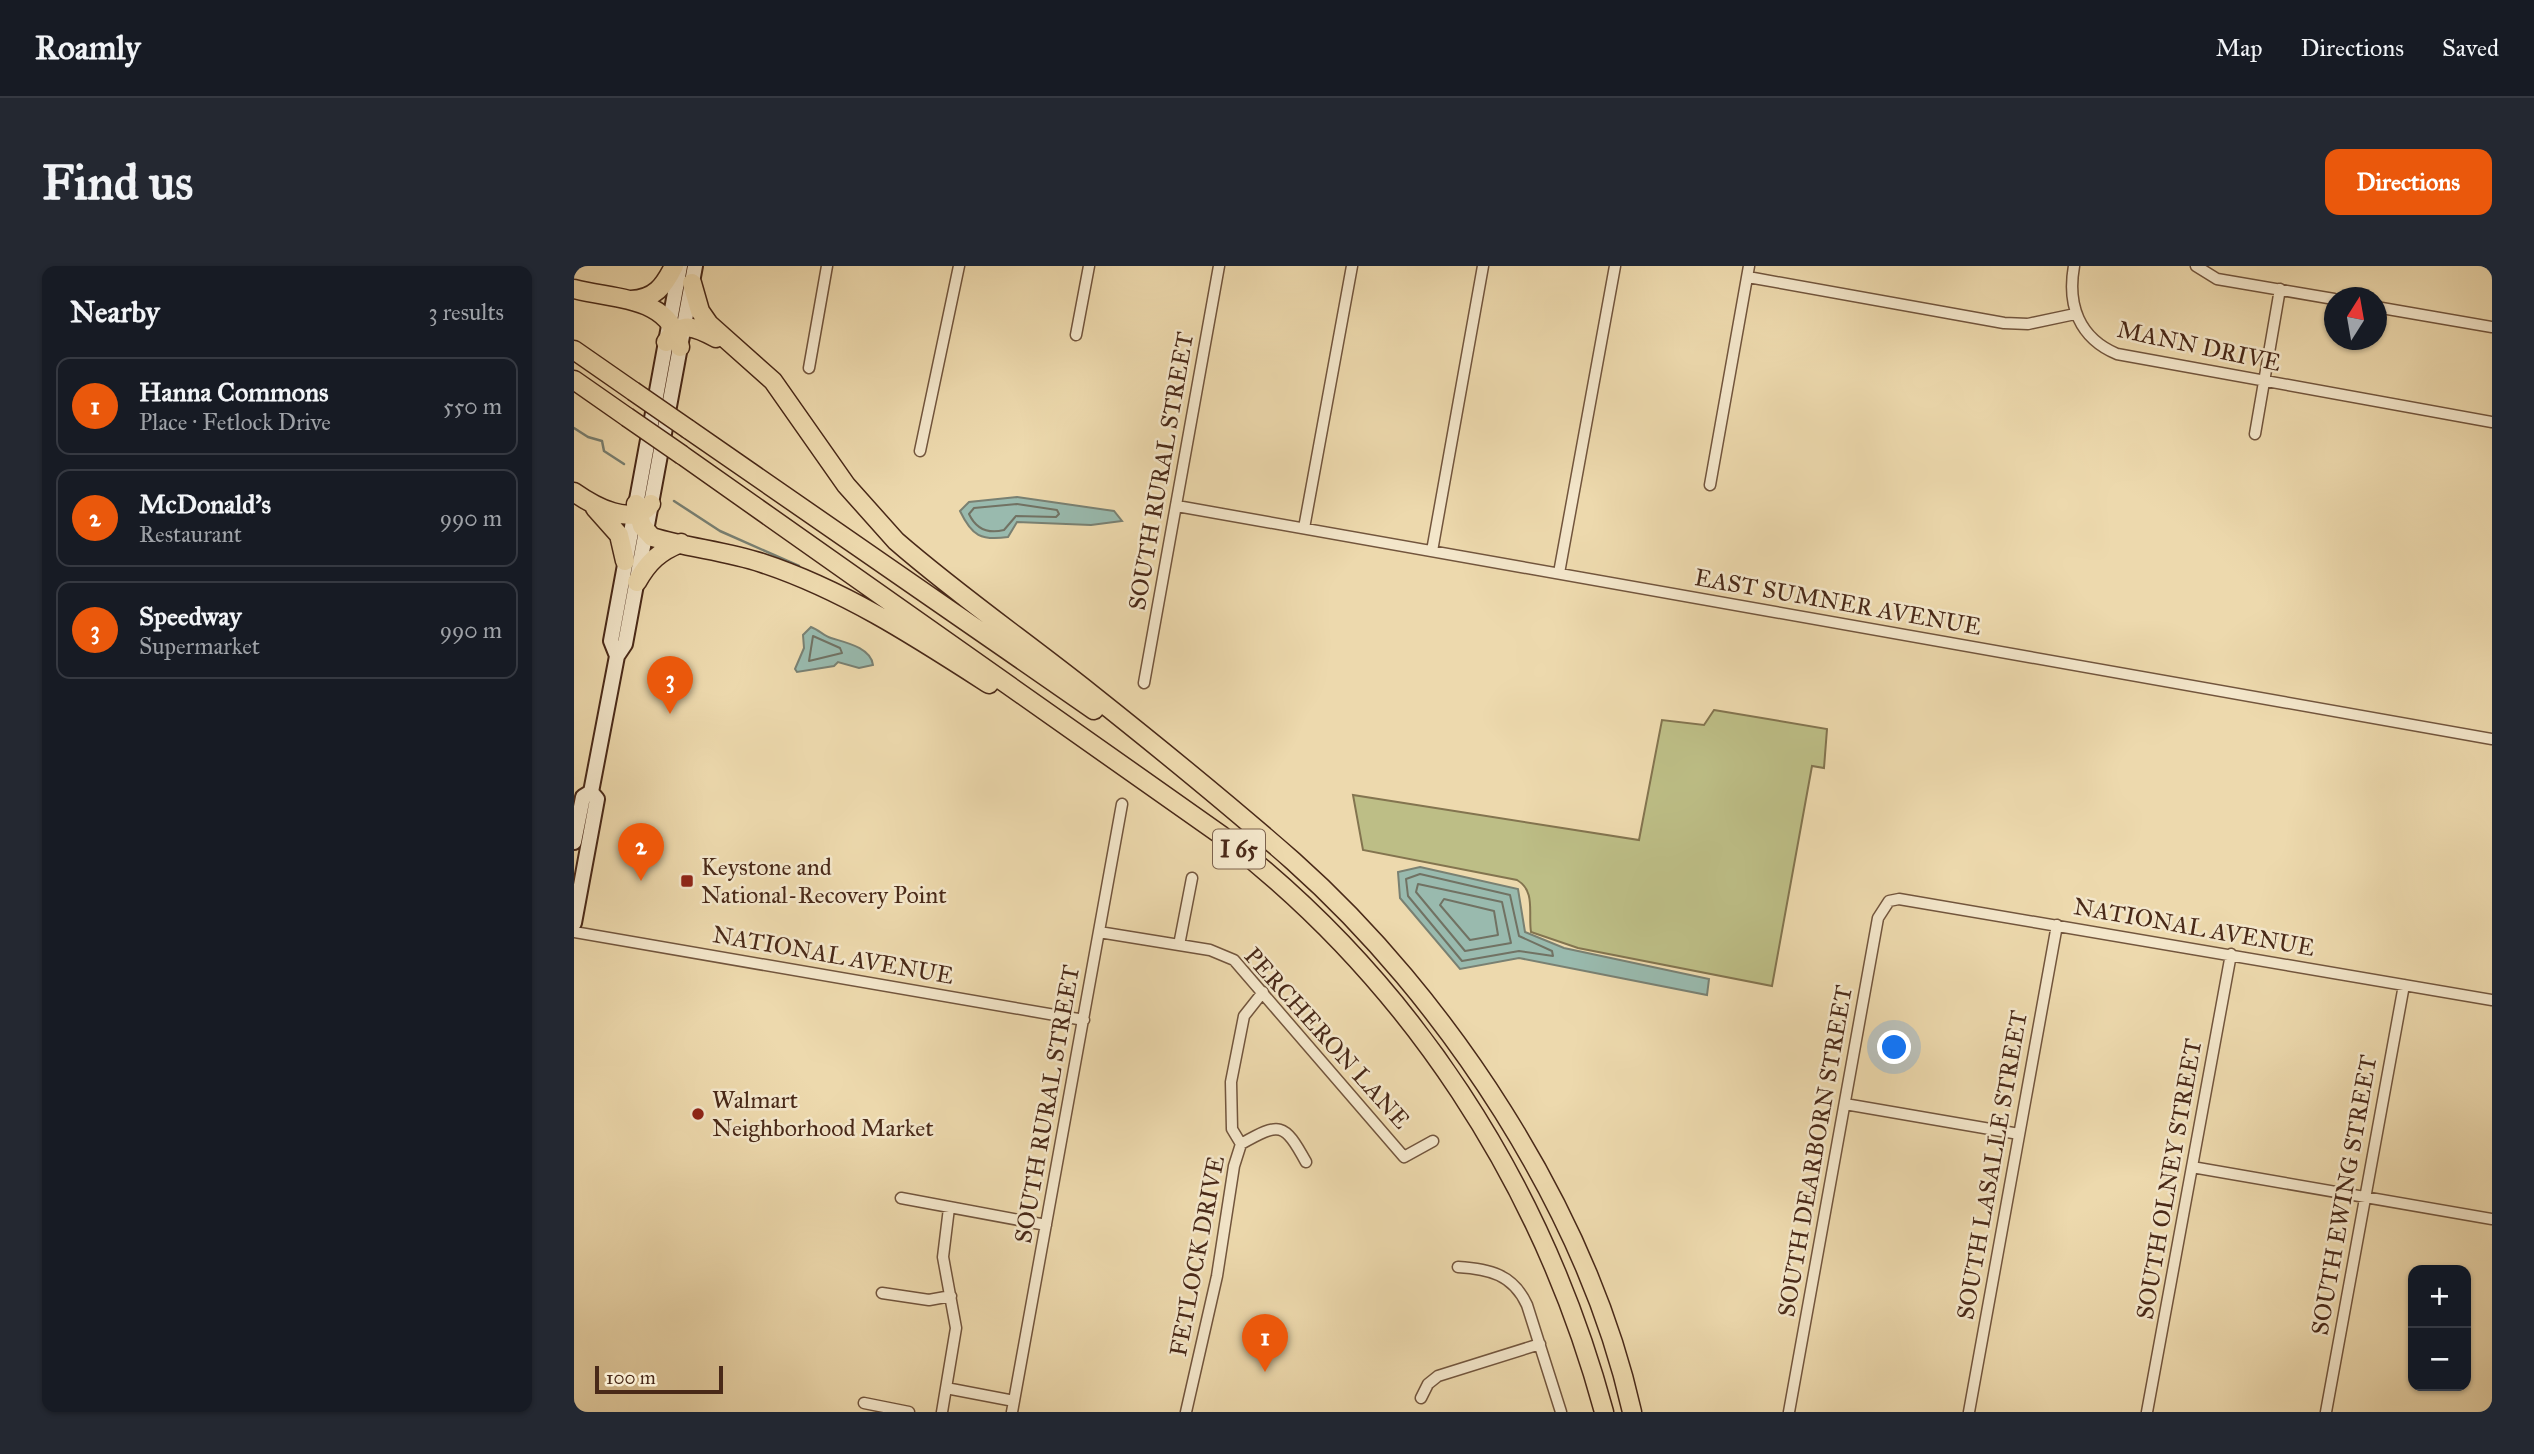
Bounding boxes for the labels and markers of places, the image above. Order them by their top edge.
pin: 3 [647,656,693,714]
pin: 2 [618,823,664,881]
place label: Keystone and National-Recovery Point [701,852,947,910]
marker: Keystone and National-Recovery Point [679,873,695,889]
place label: Walmart Neighborhood Market [712,1085,934,1143]
marker: Walmart Neighborhood Market [690,1106,706,1122]
pin: 1 [1242,1314,1288,1372]

